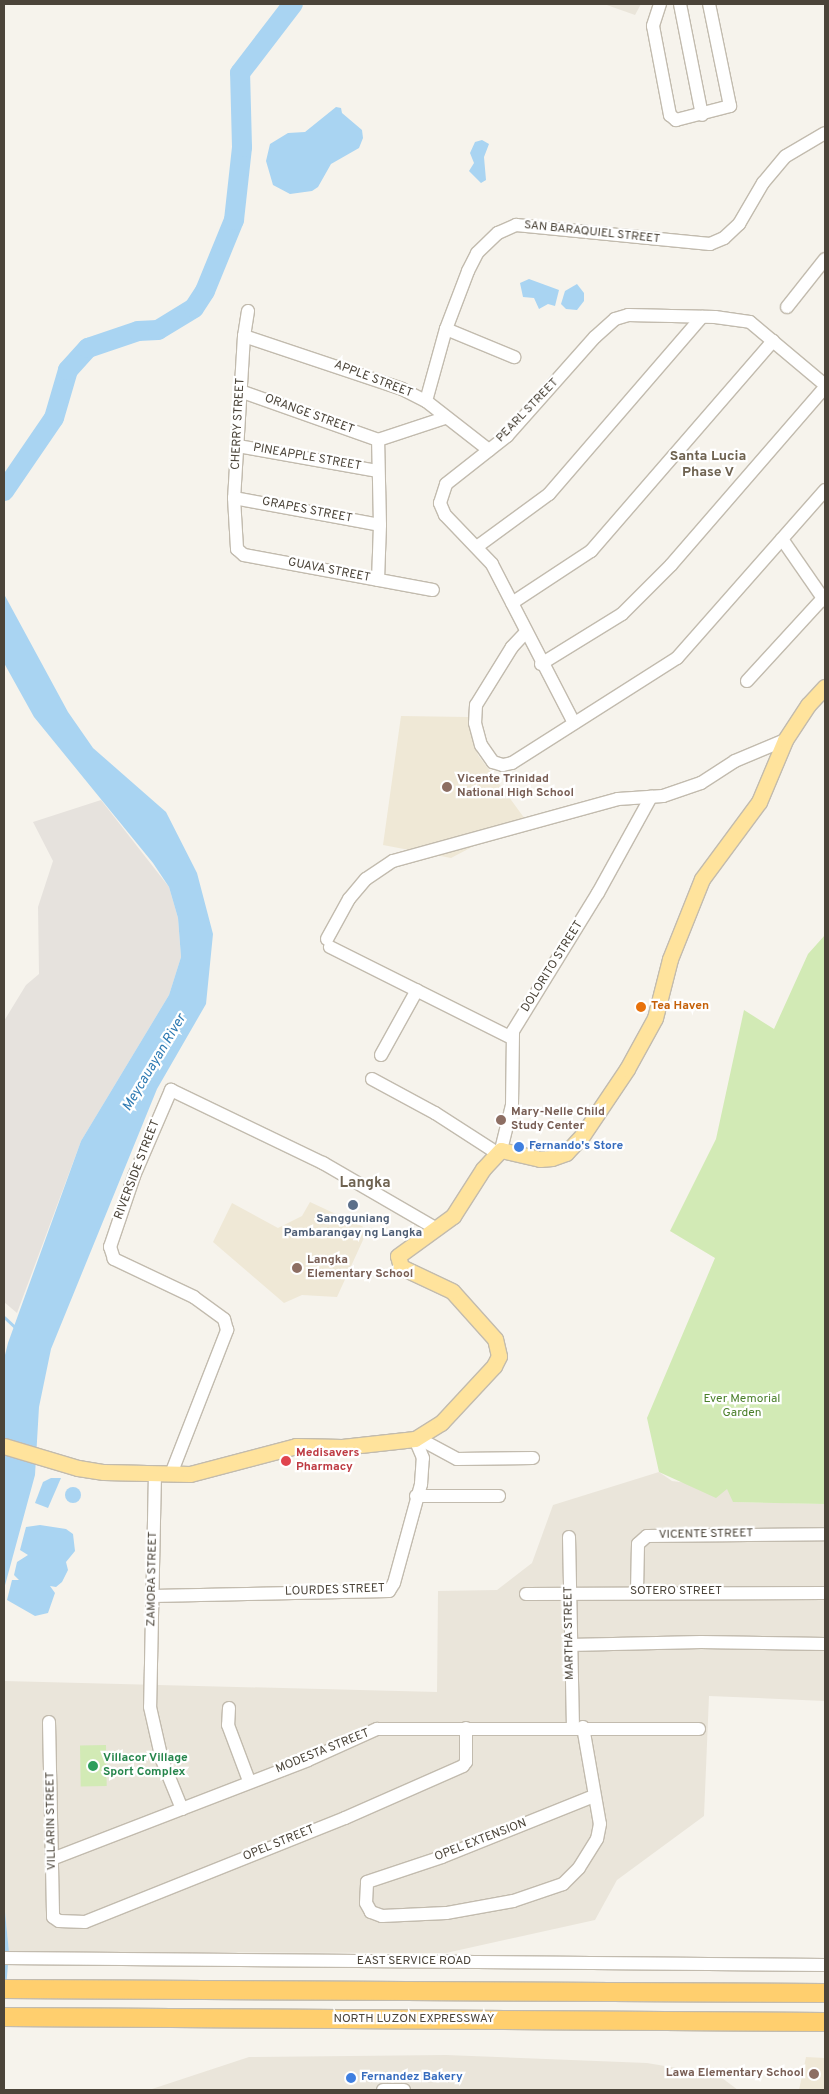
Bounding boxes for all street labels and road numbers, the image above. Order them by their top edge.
street label: SAN BARAQUIEL STREET [523,219,661,247]
street label: APPLE STREET [332,358,414,402]
street label: PEARL STREET [494,376,562,446]
street label: CHERRY STREET [229,377,249,471]
street label: ORANGE STREET [262,392,356,438]
street label: PINEAPPLE STREET [252,441,362,475]
street label: GRAPES STREET [261,495,353,527]
street label: GUAVA STREET [286,556,372,586]
street label: DOLORITO STREET [519,919,587,1015]
street label: RIVERSIDE STREET [112,1118,164,1222]
street label: VICENTE STREET [659,1527,753,1543]
street label: ZAMORA STREET [145,1531,161,1627]
street label: LOURDES STREET [285,1582,385,1600]
street label: SOTERO STREET [630,1585,722,1599]
street label: MARTHA STREET [562,1586,578,1680]
street label: MODESTA STREET [274,1727,372,1777]
street label: VILLARIN STREET [44,1772,60,1870]
street label: OPEL EXTENSION [433,1817,529,1865]
street label: OPEL STREET [241,1823,317,1865]
street label: EAST SERVICE ROAD [356,1955,472,1969]
street label: NORTH LUZON EXPRESSWAY [333,2013,495,2027]

